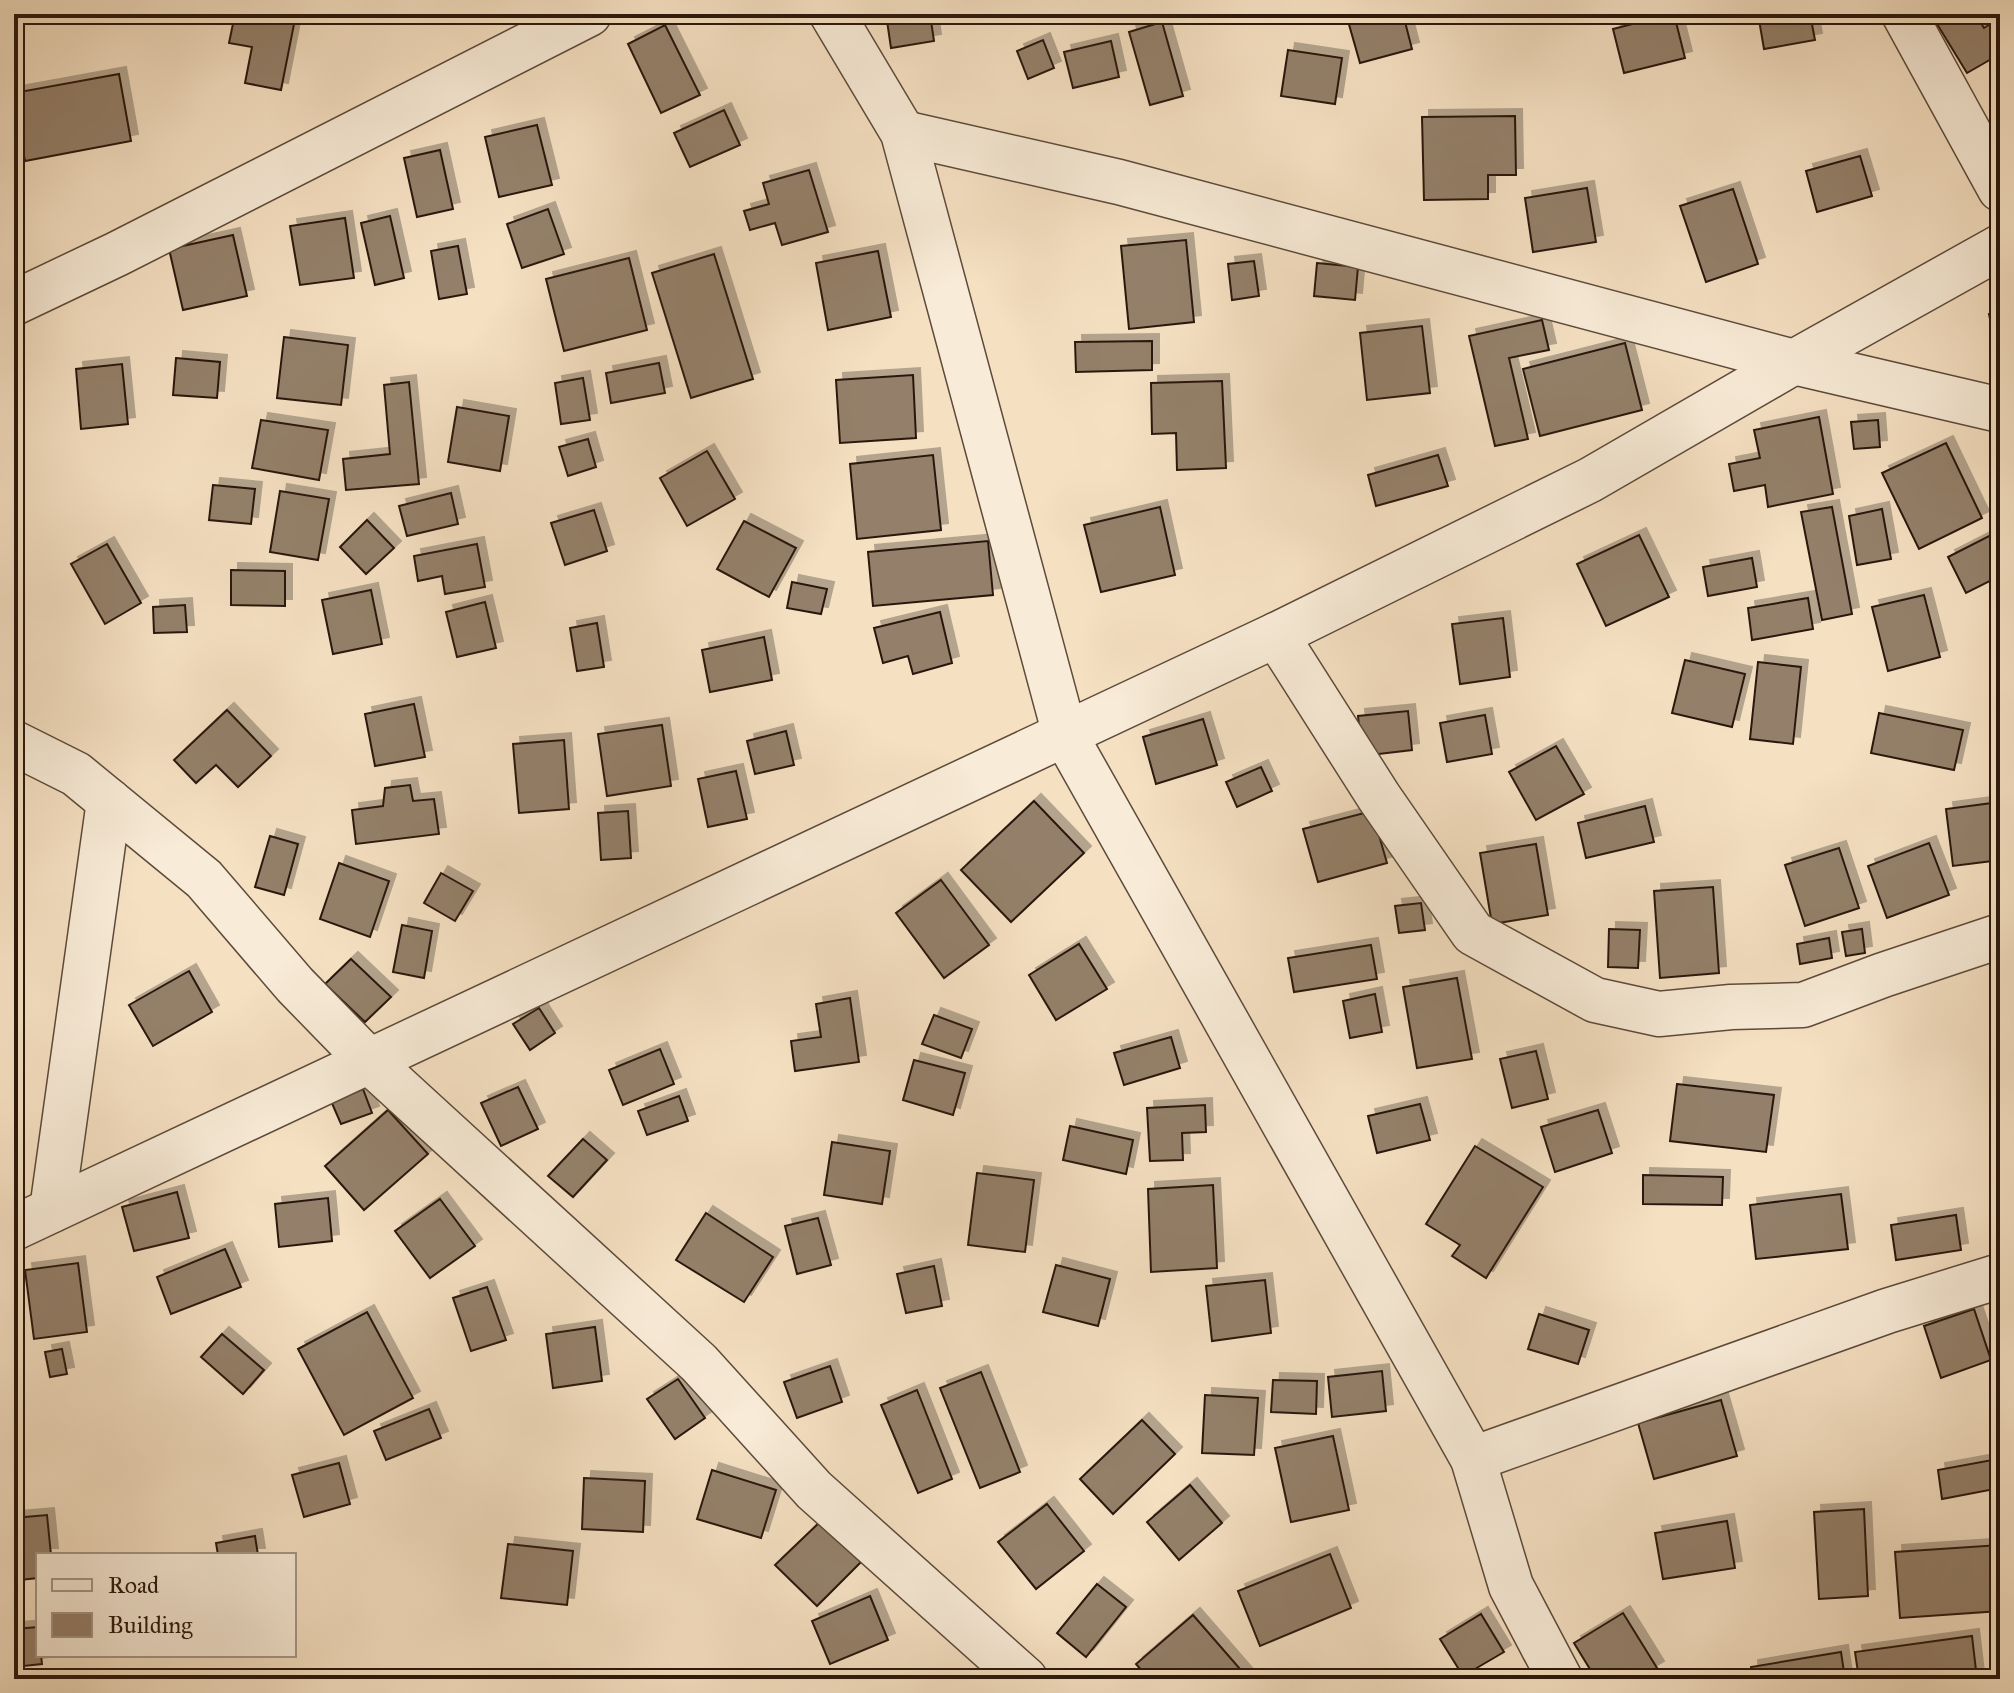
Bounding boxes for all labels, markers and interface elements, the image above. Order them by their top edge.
legend [36,1553,296,1657]
text: Road [108,1570,159,1600]
text: Building [108,1610,193,1640]

